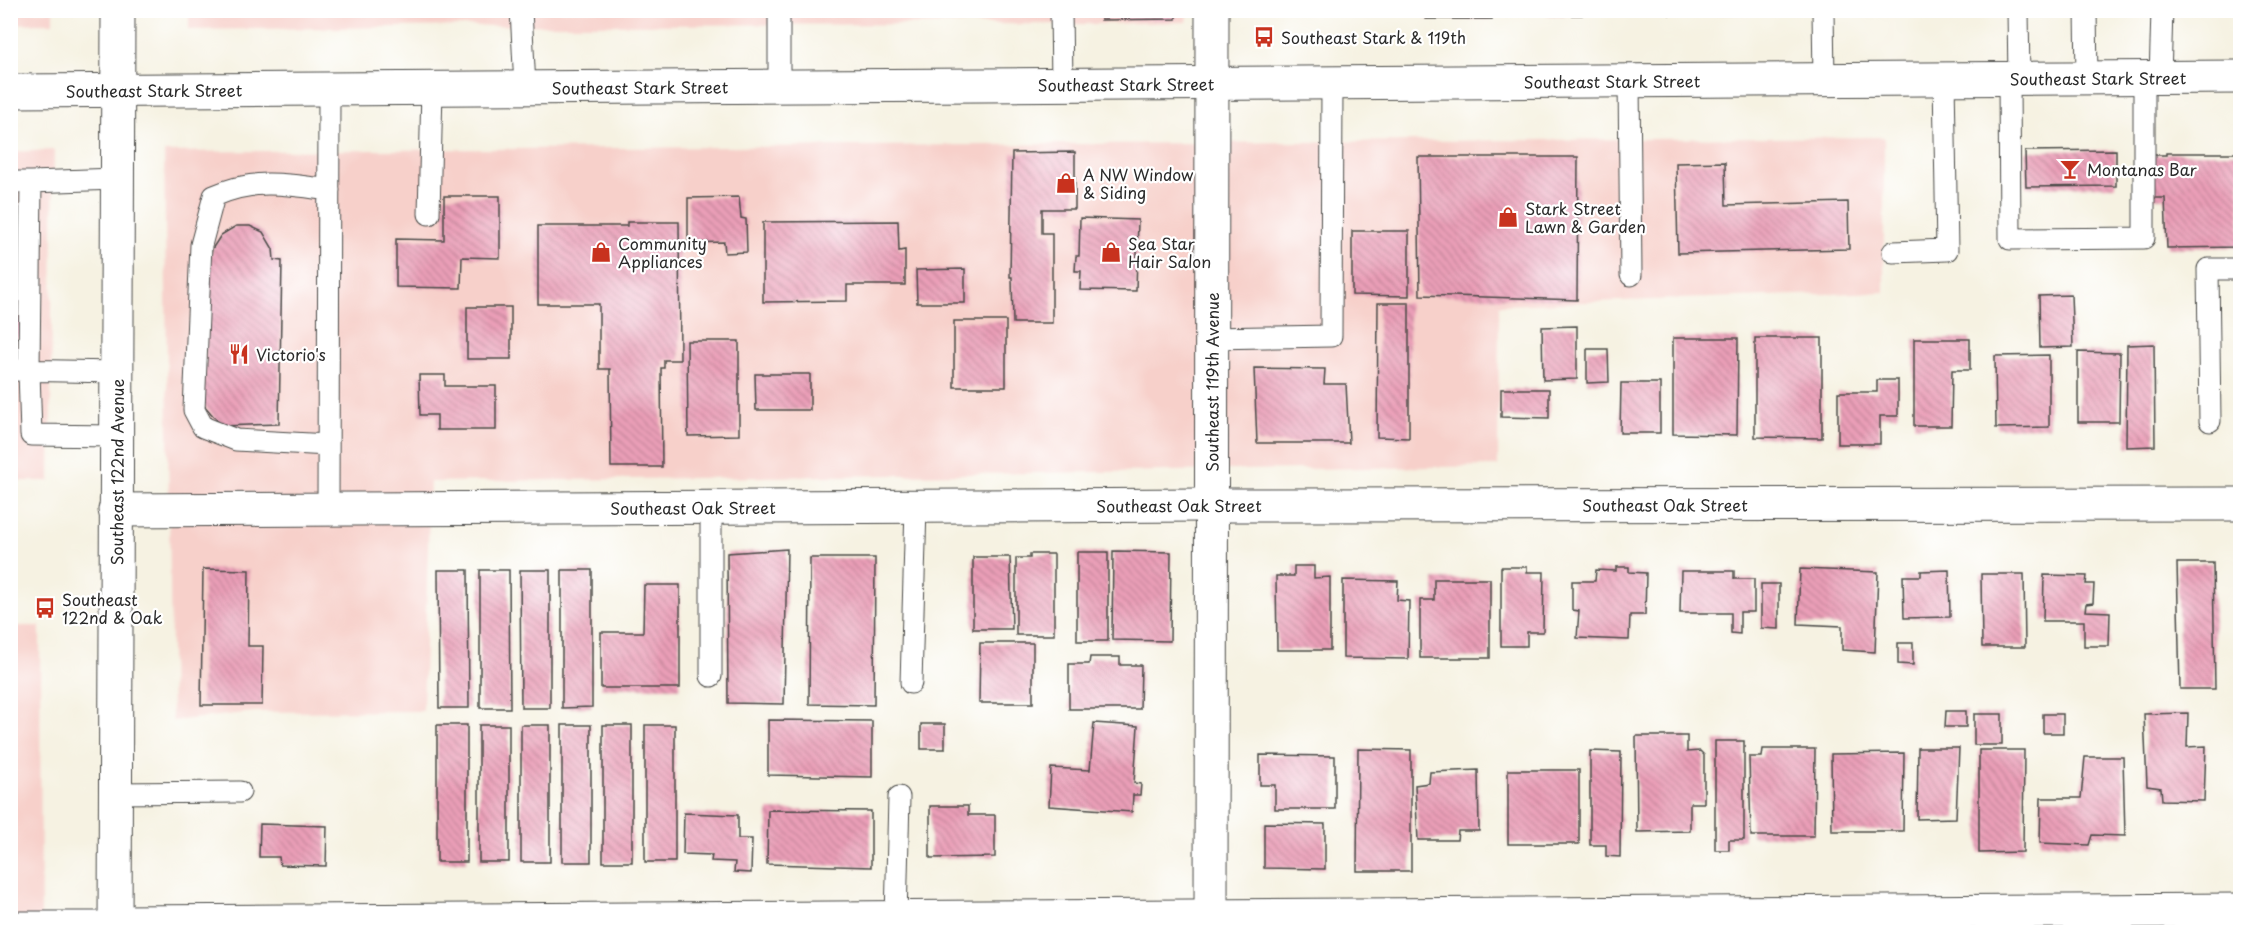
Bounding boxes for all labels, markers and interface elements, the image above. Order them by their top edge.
bus stop icon: Southeast Stark & 119th [1252,25,1276,49]
place label: Southeast Stark & 119th [1281,25,1466,49]
street label: Southeast Stark Street [2010,65,2187,90]
street label: Southeast Stark Street [1524,68,1701,93]
street label: Southeast Stark Street [1038,71,1215,97]
street label: Southeast Stark Street [552,74,729,100]
street label: Southeast Stark Street [66,78,243,103]
bar icon: Montanas Bar [2058,157,2082,181]
place label: Montanas Bar [2087,157,2198,181]
place label: A NW Window & Siding [1083,162,1194,204]
shop icon: A NW Window & Siding [1054,171,1078,195]
place label: Stark Street Lawn & Garden [1525,196,1646,238]
shop icon: Stark Street Lawn & Garden [1496,205,1520,229]
place label: Community Appliances [618,231,707,273]
place label: Sea Star Hair Salon [1128,231,1211,273]
shop icon: Community Appliances [589,240,613,264]
shop icon: Sea Star Hair Salon [1099,240,1123,264]
street label: Southeast 119th Avenue [1199,292,1224,472]
restaurant icon: Victorio's [227,342,251,366]
place label: Victorio's [256,342,326,366]
street label: Southeast 122nd Avenue [104,378,129,565]
street label: Southeast Oak Street [1582,492,1748,517]
street label: Southeast Oak Street [1096,493,1262,517]
street label: Southeast Oak Street [610,495,776,520]
place label: Southeast 122nd & Oak [62,587,163,629]
bus stop icon: Southeast 122nd & Oak [33,596,57,620]

